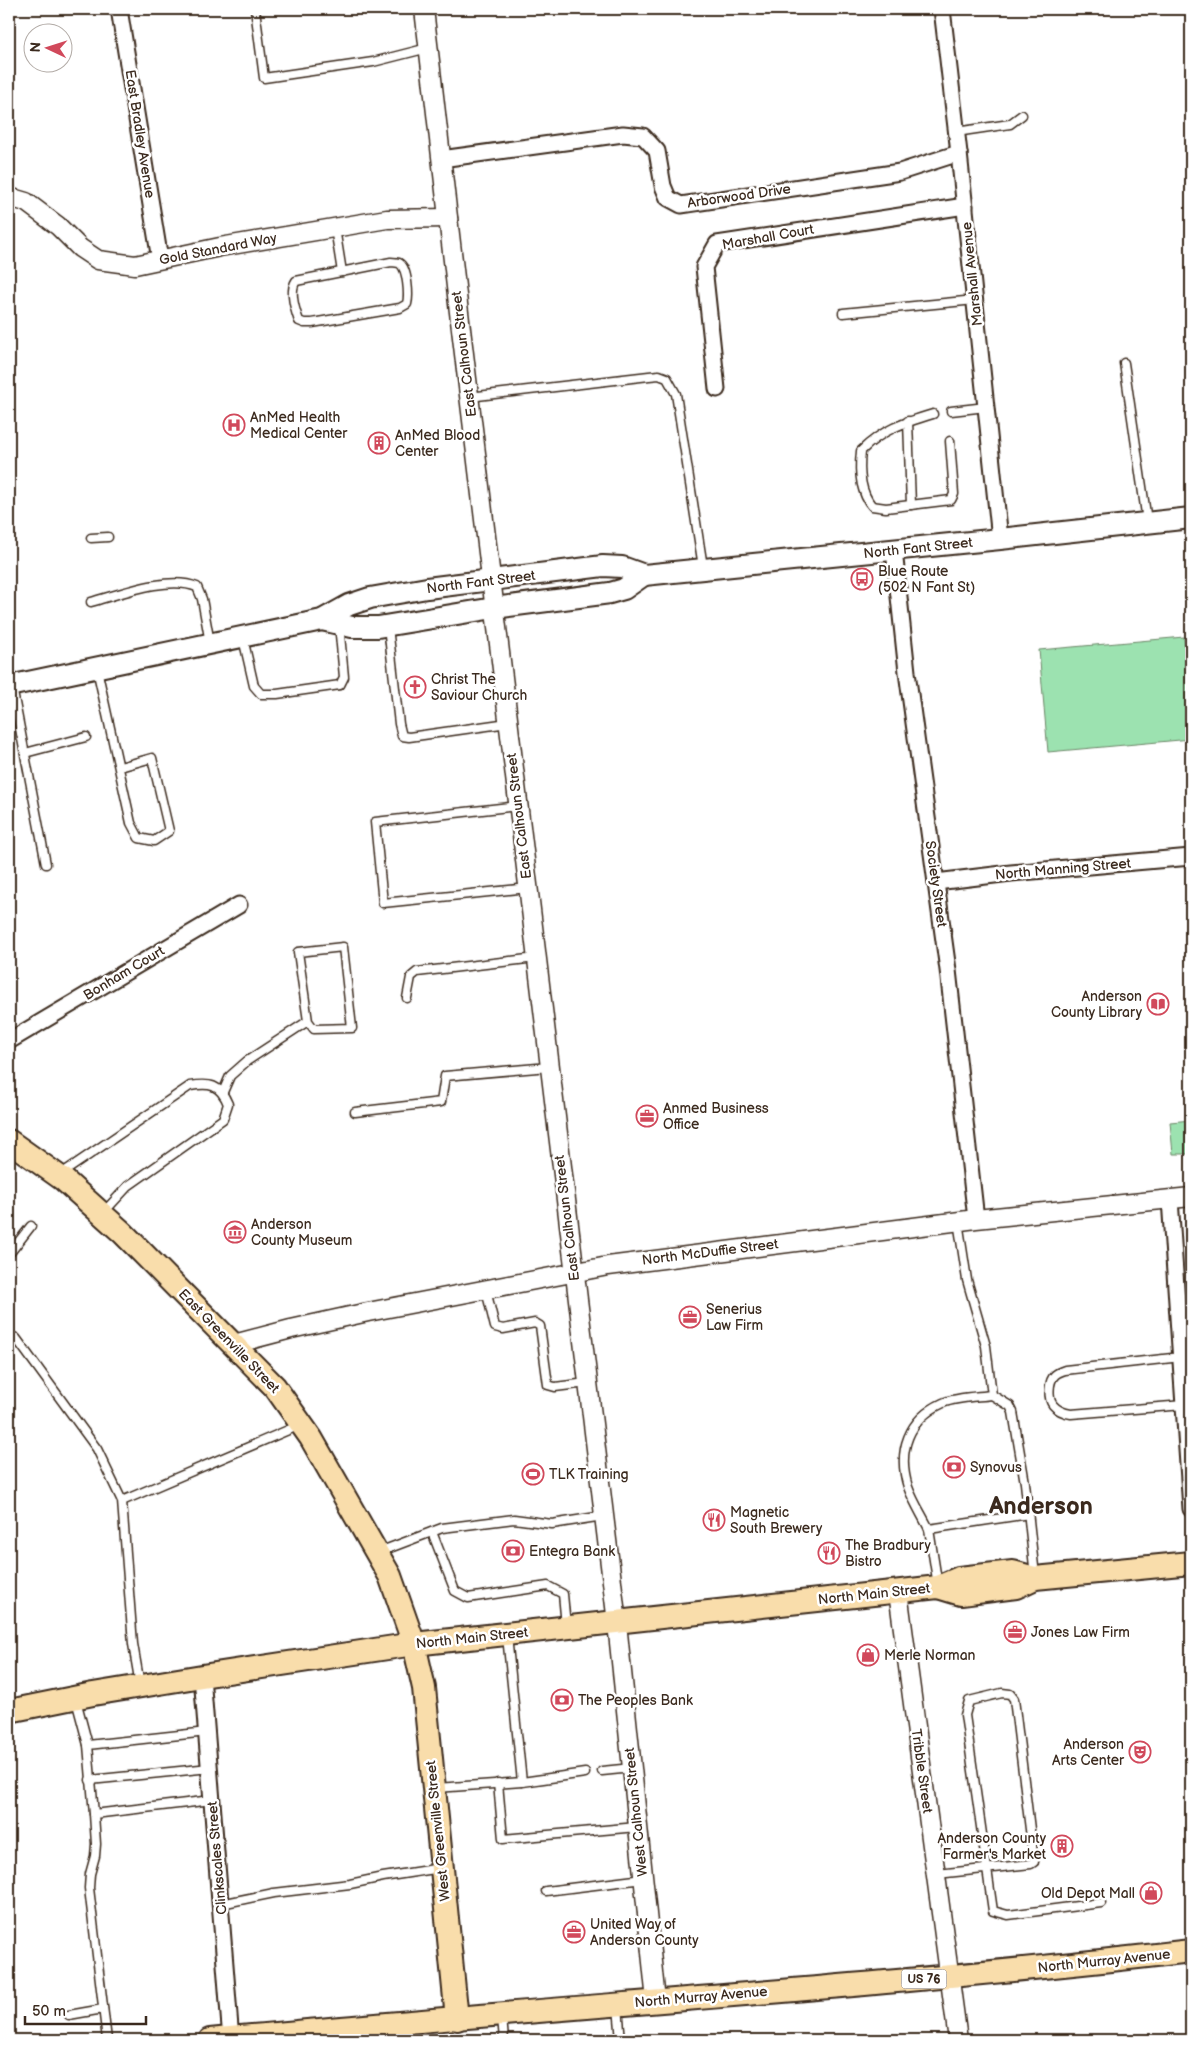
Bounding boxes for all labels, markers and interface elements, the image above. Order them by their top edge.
north arrow [22,22,72,72]
text: N [27,41,44,53]
street label: East Bradley Avenue [121,69,159,199]
street label: Arborwood Drive [686,180,792,212]
street label: Marshall Court [721,220,816,253]
street label: Marshall Avenue [958,221,986,327]
street label: Gold Standard Way [158,229,279,269]
street label: East Calhoun Street [448,290,480,418]
place label: AnMed Health Medical Center [250,409,348,442]
hospital icon: AnMed Health Medical Center [222,413,246,437]
place label: AnMed Blood Center [395,427,480,460]
building icon: AnMed Blood Center [367,431,391,455]
street label: North Fant Street [863,534,974,562]
place label: Blue Route (502 N Fant St) [878,563,975,596]
street label: North Fant Street [426,567,537,597]
bus stop icon: Blue Route (502 N Fant St) [850,567,874,591]
place label: Christ The Saviour Church [431,671,527,704]
church icon: Christ The Saviour Church [403,675,427,699]
street label: East Calhoun Street [503,752,535,880]
street label: Society Street [922,840,951,929]
street label: North Manning Street [994,855,1132,883]
street label: Bonham Court [80,942,168,1004]
place label: Anderson County Library [1051,988,1143,1021]
library icon: Anderson County Library [1146,992,1170,1016]
place label: Anmed Business Office [663,1100,769,1133]
office icon: Anmed Business Office [635,1104,659,1128]
street label: East Calhoun Street [551,1154,583,1282]
place label: Anderson County Museum [251,1216,352,1249]
museum icon: Anderson County Museum [223,1220,247,1244]
street label: North McDuffie Street [641,1235,780,1269]
street label: East Greenville Street [175,1285,284,1397]
place label: Senerius Law Firm [706,1301,763,1334]
office icon: Senerius Law Firm [678,1305,702,1329]
bank icon: Synovus [942,1455,966,1479]
place label: Synovus [970,1459,1022,1476]
sports icon: TLK Training [521,1462,545,1486]
place label: TLK Training [549,1466,629,1483]
district label: Anderson [988,1492,1093,1521]
place label: Magnetic South Brewery [730,1504,823,1537]
restaurant icon: Magnetic South Brewery [702,1508,726,1532]
place label: The Bradbury Bistro [845,1537,931,1570]
bank icon: Entegra Bank [501,1539,525,1563]
restaurant icon: The Bradbury Bistro [817,1541,841,1565]
place label: Entegra Bank [529,1543,615,1560]
street label: North Main Street [817,1580,932,1608]
office icon: Jones Law Firm [1003,1620,1027,1644]
street label: North Main Street [415,1624,530,1652]
place label: Jones Law Firm [1031,1624,1130,1641]
shop icon: Merle Norman [856,1643,880,1667]
place label: Merle Norman [884,1647,976,1664]
bank icon: The Peoples Bank [550,1688,574,1712]
place label: The Peoples Bank [578,1692,693,1709]
street label: Tribble Street [908,1728,936,1815]
place label: Anderson Arts Center [1052,1736,1125,1769]
theatre icon: Anderson Arts Center [1128,1740,1152,1764]
street label: West Calhoun Street [621,1746,651,1877]
street label: West Greenville Street [422,1759,454,1902]
street label: Clinkscales Street [204,1800,230,1915]
place label: Anderson County Farmer's Market [938,1830,1047,1863]
building icon: Anderson County Farmer's Market [1050,1834,1074,1858]
shop icon: Old Depot Mall [1139,1881,1163,1905]
place label: Old Depot Mall [1041,1885,1135,1902]
place label: United Way of Anderson County [590,1916,699,1949]
office icon: United Way of Anderson County [562,1920,586,1944]
street label: North Murray Avenue [1037,1946,1171,1976]
road number: US 76 [902,1970,946,1988]
street label: North Murray Avenue [634,1983,768,2011]
scale bar [25,1994,146,2026]
text: 50 m [32,2002,66,2021]

